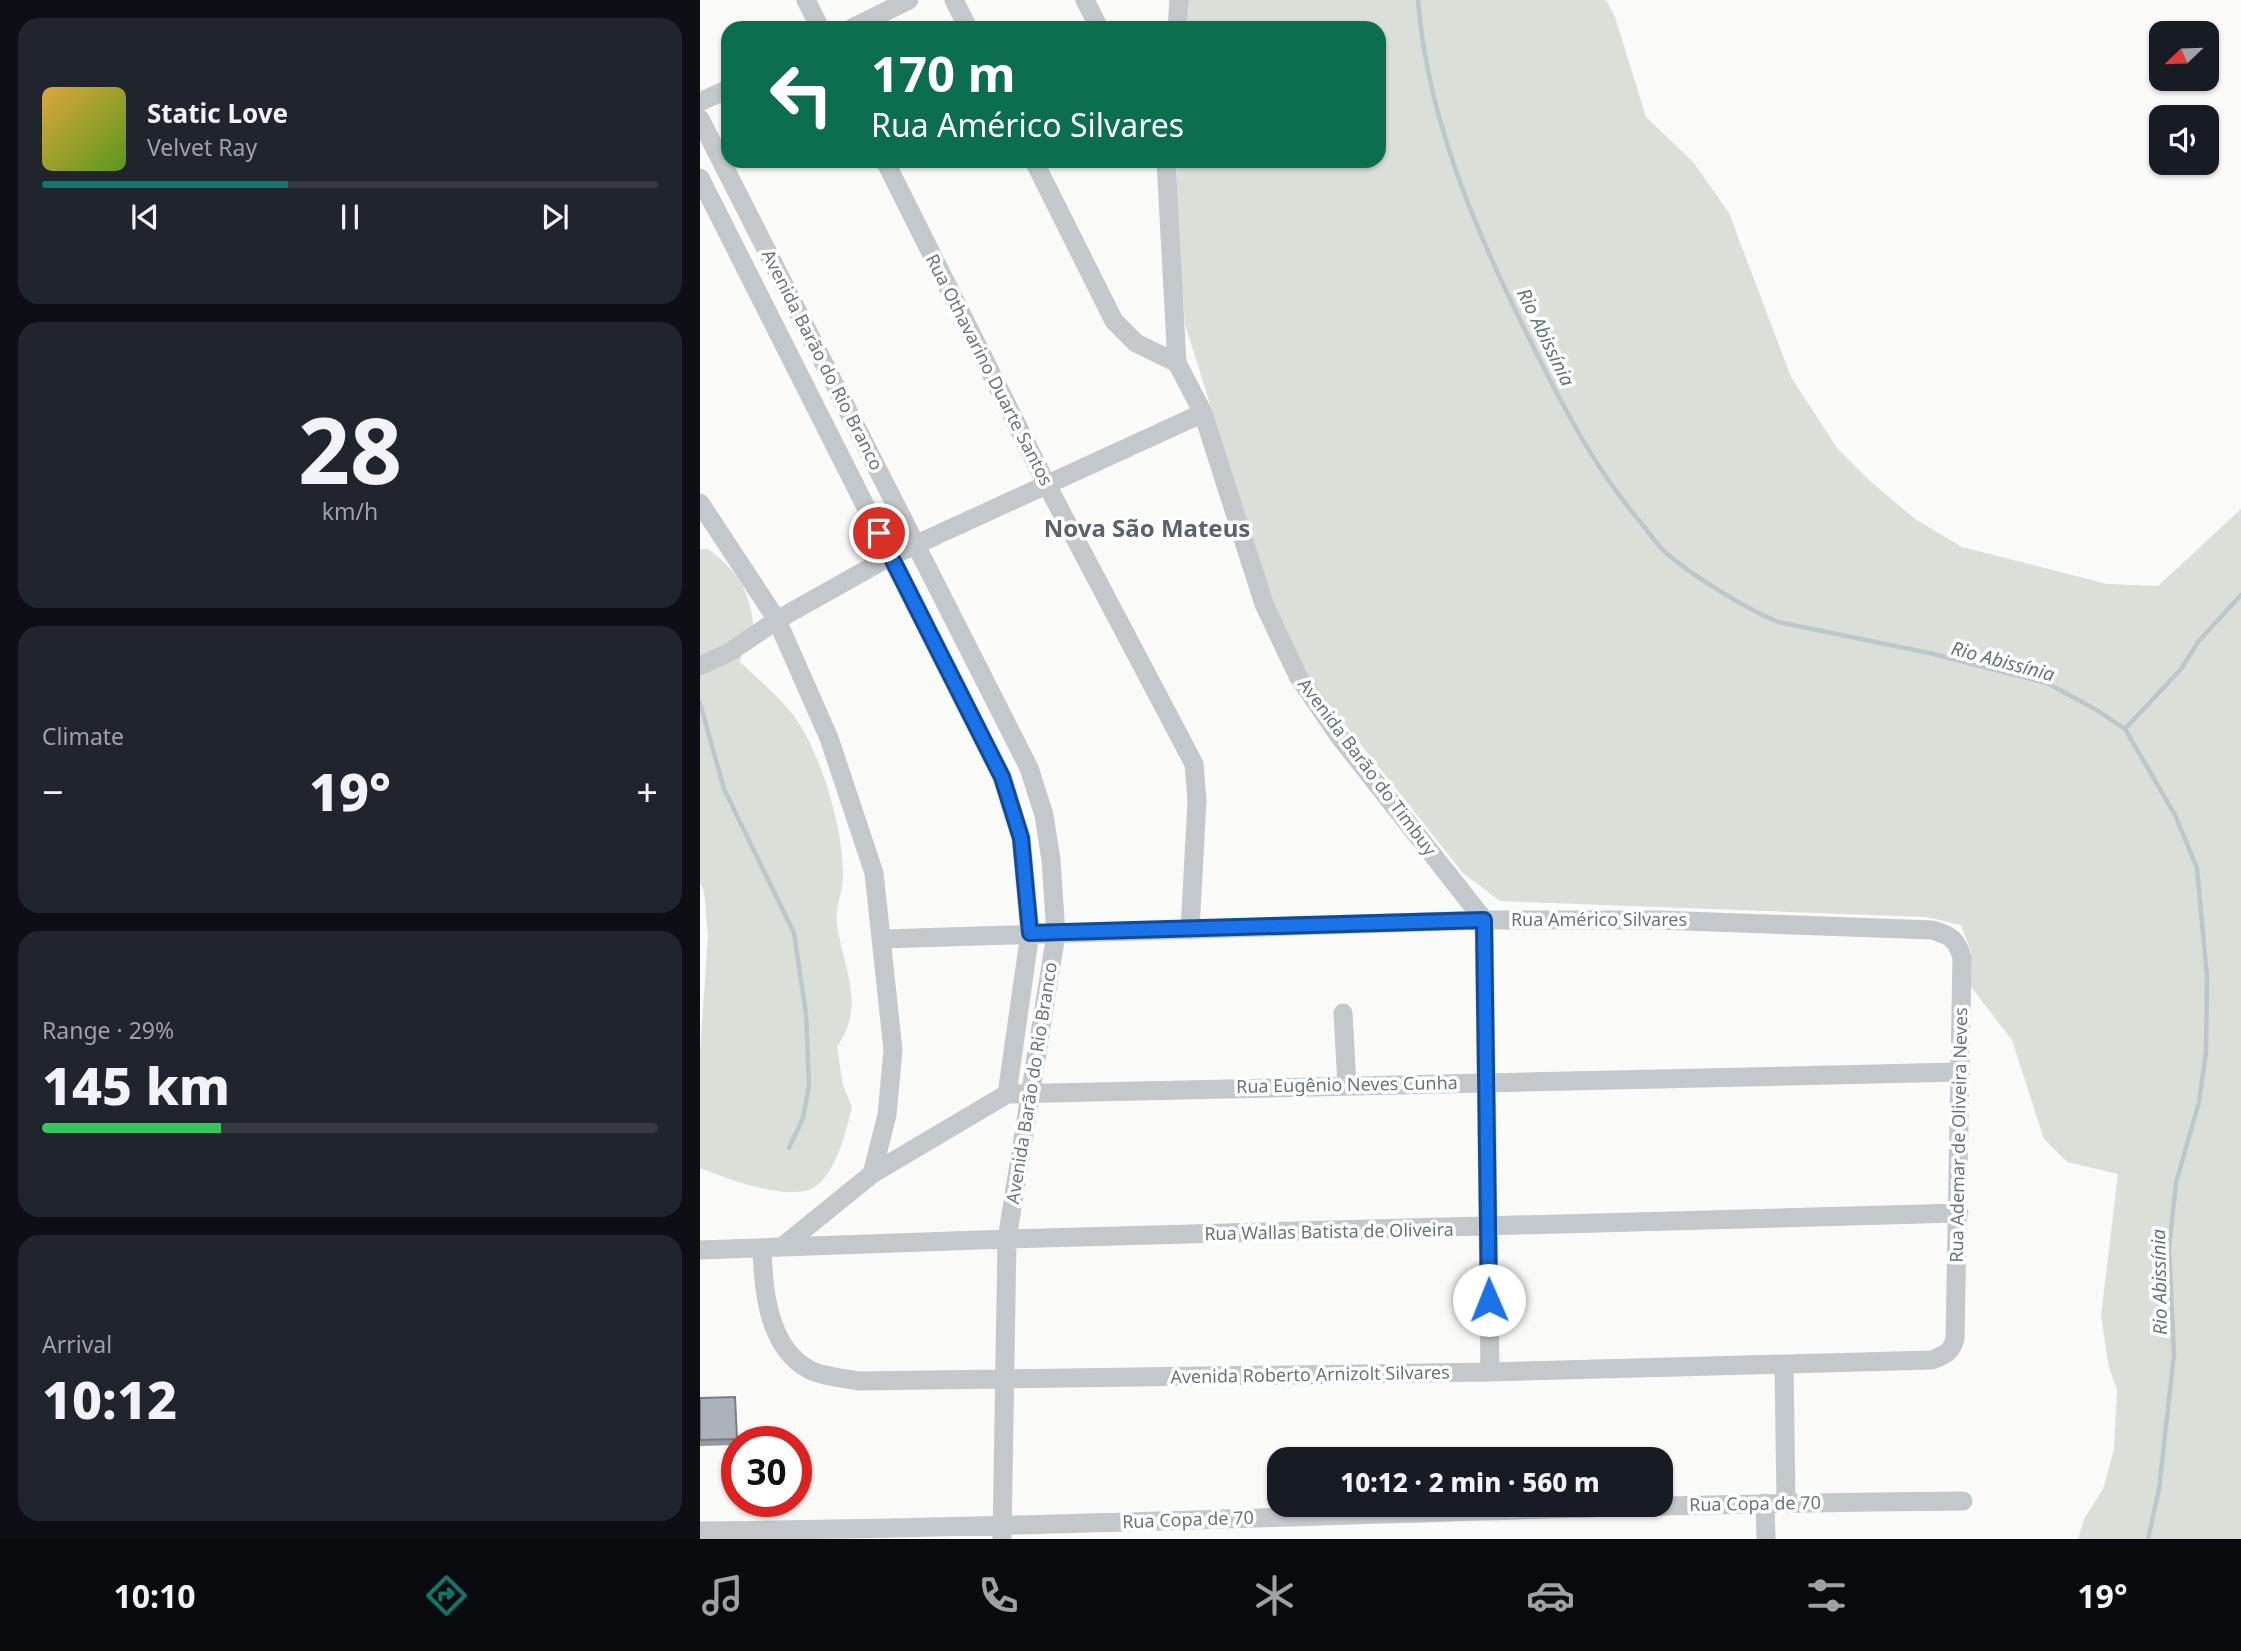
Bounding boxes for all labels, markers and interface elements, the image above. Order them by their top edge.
north arrow [2149,21,2219,91]
map controls [2149,21,2219,175]
text: 170 m [871,40,1016,106]
icon: left [756,49,847,140]
text: Static Love [147,95,288,131]
text: Rua Américo Silvares [871,103,1184,146]
button: sound [2149,105,2219,175]
text: Velvet Ray [147,131,257,163]
icon: previous [126,198,164,236]
icon: pause [331,198,369,236]
icon: next [536,198,574,236]
street label: Avenida Barão do Rio Branco [757,245,889,474]
street label: Rua Othavarino Duarte Santos [921,250,1059,490]
water label: Rio Abissínia [1511,284,1581,391]
text: 28 [298,387,402,511]
text: km/h [322,495,378,527]
pin [849,503,909,563]
district label: Nova São Mateus [1044,511,1250,544]
icon: arrive [860,514,898,552]
water label: Rio Abissínia [1948,635,2058,687]
street label: Avenida Barão do Timbuy [1293,673,1443,861]
text: Climate [42,720,124,752]
text: 19° [309,755,391,826]
text: − [42,765,64,817]
text: + [636,765,658,817]
street label: Rua Américo Silvares [1511,907,1687,931]
street label: Avenida Barão do Rio Branco [1000,960,1062,1205]
street label: Rua Ademar de Oliveira Neves [1944,1007,1972,1263]
text: Range · 29% [42,1014,174,1046]
text: 145 km [42,1049,230,1120]
street label: Rua Eugênio Neves Cunha [1236,1070,1458,1098]
street label: Rua Wallas Batista de Oliveira [1204,1217,1454,1245]
water label: Rio Abissínia [2145,1229,2173,1335]
position arrow [1452,1263,1526,1337]
text: Arrival [42,1328,112,1360]
street label: Avenida Roberto Arnizolt Silvares [1170,1360,1450,1388]
text: 10:12 [42,1363,177,1434]
speed limit sign: 30 [721,1426,812,1517]
text: 10:12 · 2 min · 560 m [1340,1464,1600,1500]
street label: Rua Copa de 70 [1689,1490,1821,1516]
street label: Rua Copa de 70 [1122,1505,1254,1533]
icon: directions [422,1571,471,1620]
icon: music [698,1571,747,1620]
icon: phone [974,1571,1023,1620]
icon: climate [1250,1571,1299,1620]
icon: car [1526,1571,1575,1620]
icon: filters [1802,1571,1851,1620]
text: 10:10 [113,1574,196,1617]
text: 19° [2077,1574,2128,1617]

